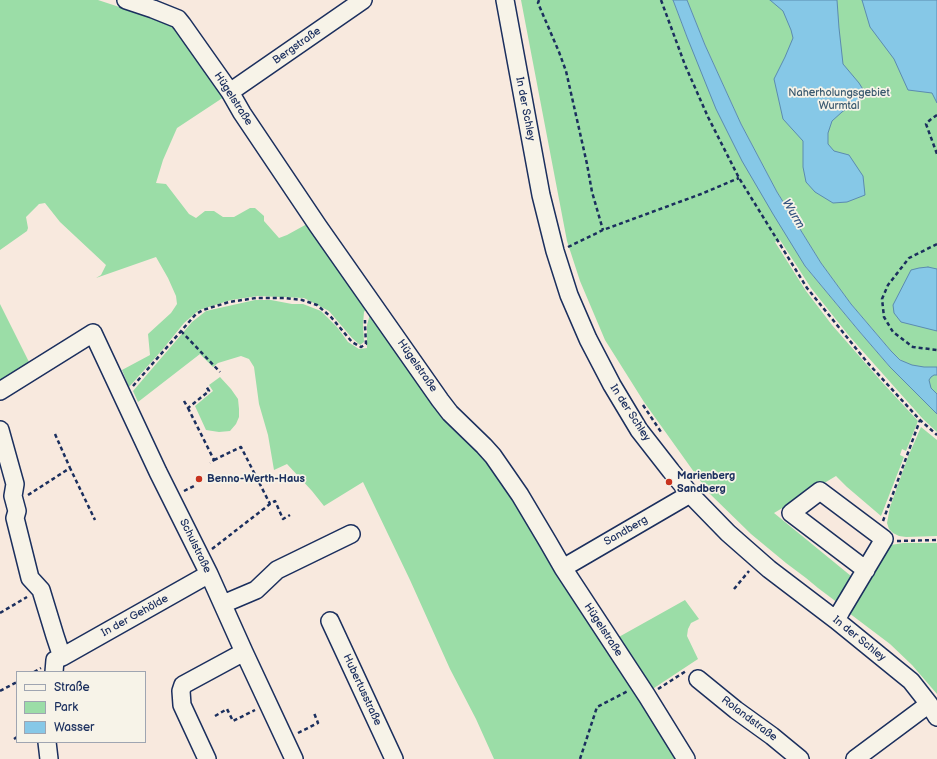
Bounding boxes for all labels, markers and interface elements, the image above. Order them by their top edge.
street label: Bergstraße [270,25,324,67]
street label: Hügelstraße [211,70,255,128]
street label: In der Schley [512,76,538,142]
park label: Naherholungsgebiet Wurmtal [788,86,890,112]
water label: Wurm [779,197,807,231]
street label: Hügelstraße [394,337,440,395]
street label: In der Schley [607,382,653,444]
place label: Marienberg Sandberg [677,469,735,495]
place label: Benno-Werth-Haus [207,472,305,486]
marker: Benno-Werth-Haus [194,474,204,484]
marker: Marienberg Sandberg [664,477,674,487]
street label: Sandberg [602,513,650,549]
street label: Schulstraße [176,517,214,575]
street label: In der Gehölde [99,592,171,640]
street label: Hügelstraße [581,601,625,659]
street label: In der Schley [830,614,888,664]
street label: Hubertusstraße [340,652,384,728]
legend [16,671,146,743]
text: Straße [54,680,90,695]
street label: Rolandstraße [718,694,780,744]
text: Park [54,700,78,715]
text: Wasser [54,720,94,735]

